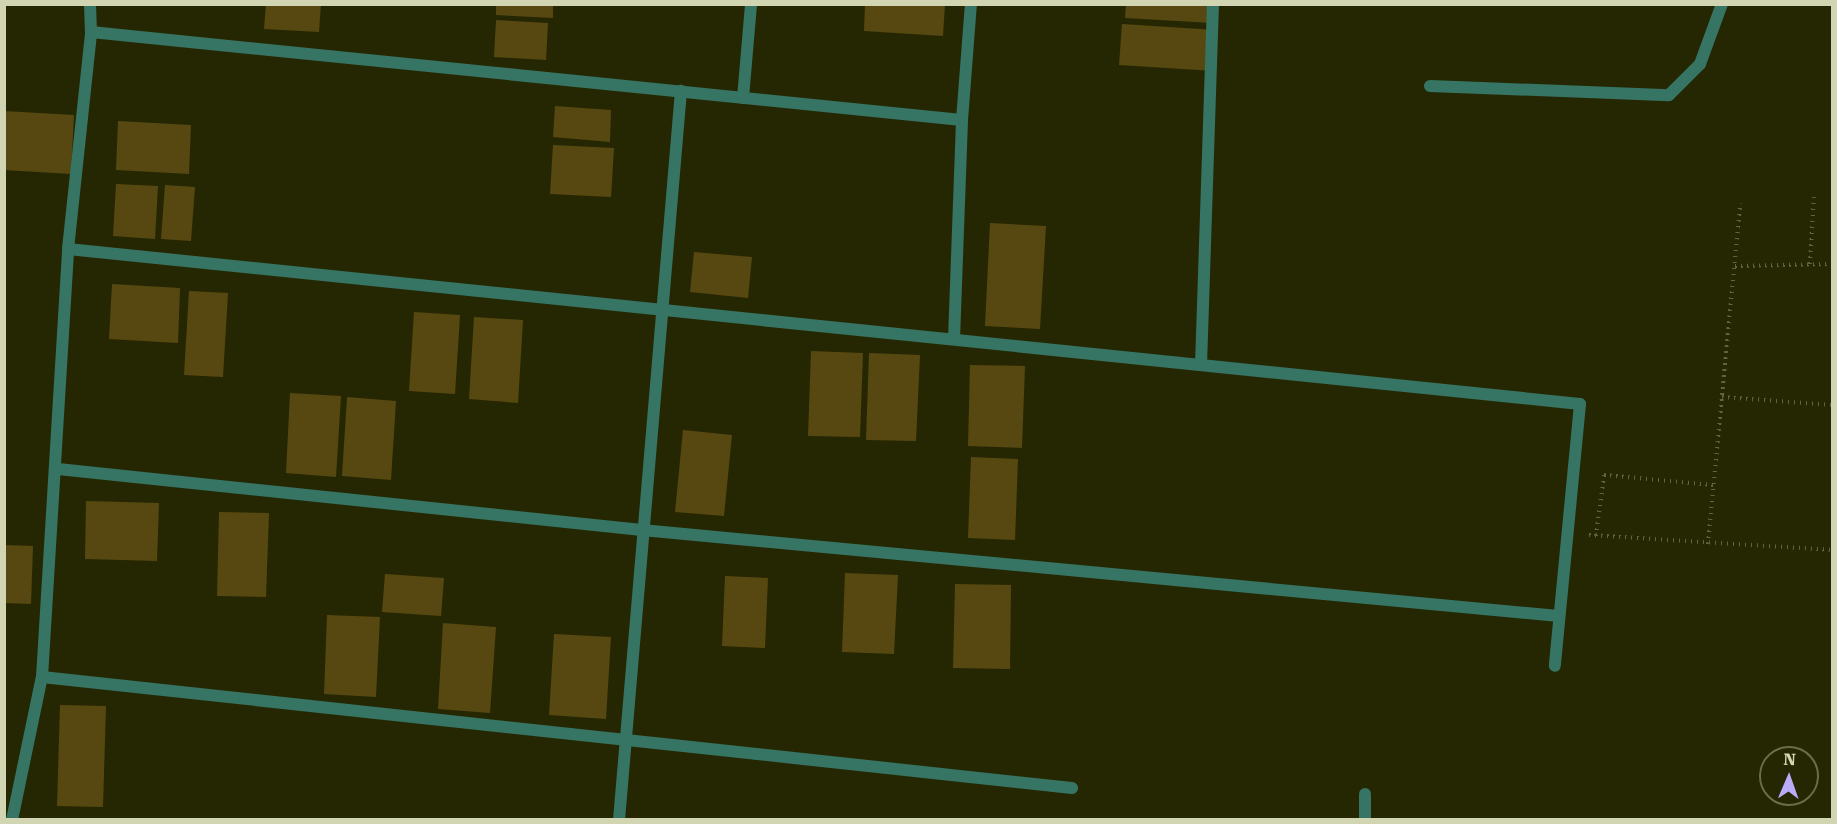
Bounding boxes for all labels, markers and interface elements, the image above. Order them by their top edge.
north arrow [1759,746,1819,806]
text: N [1783,750,1796,769]

